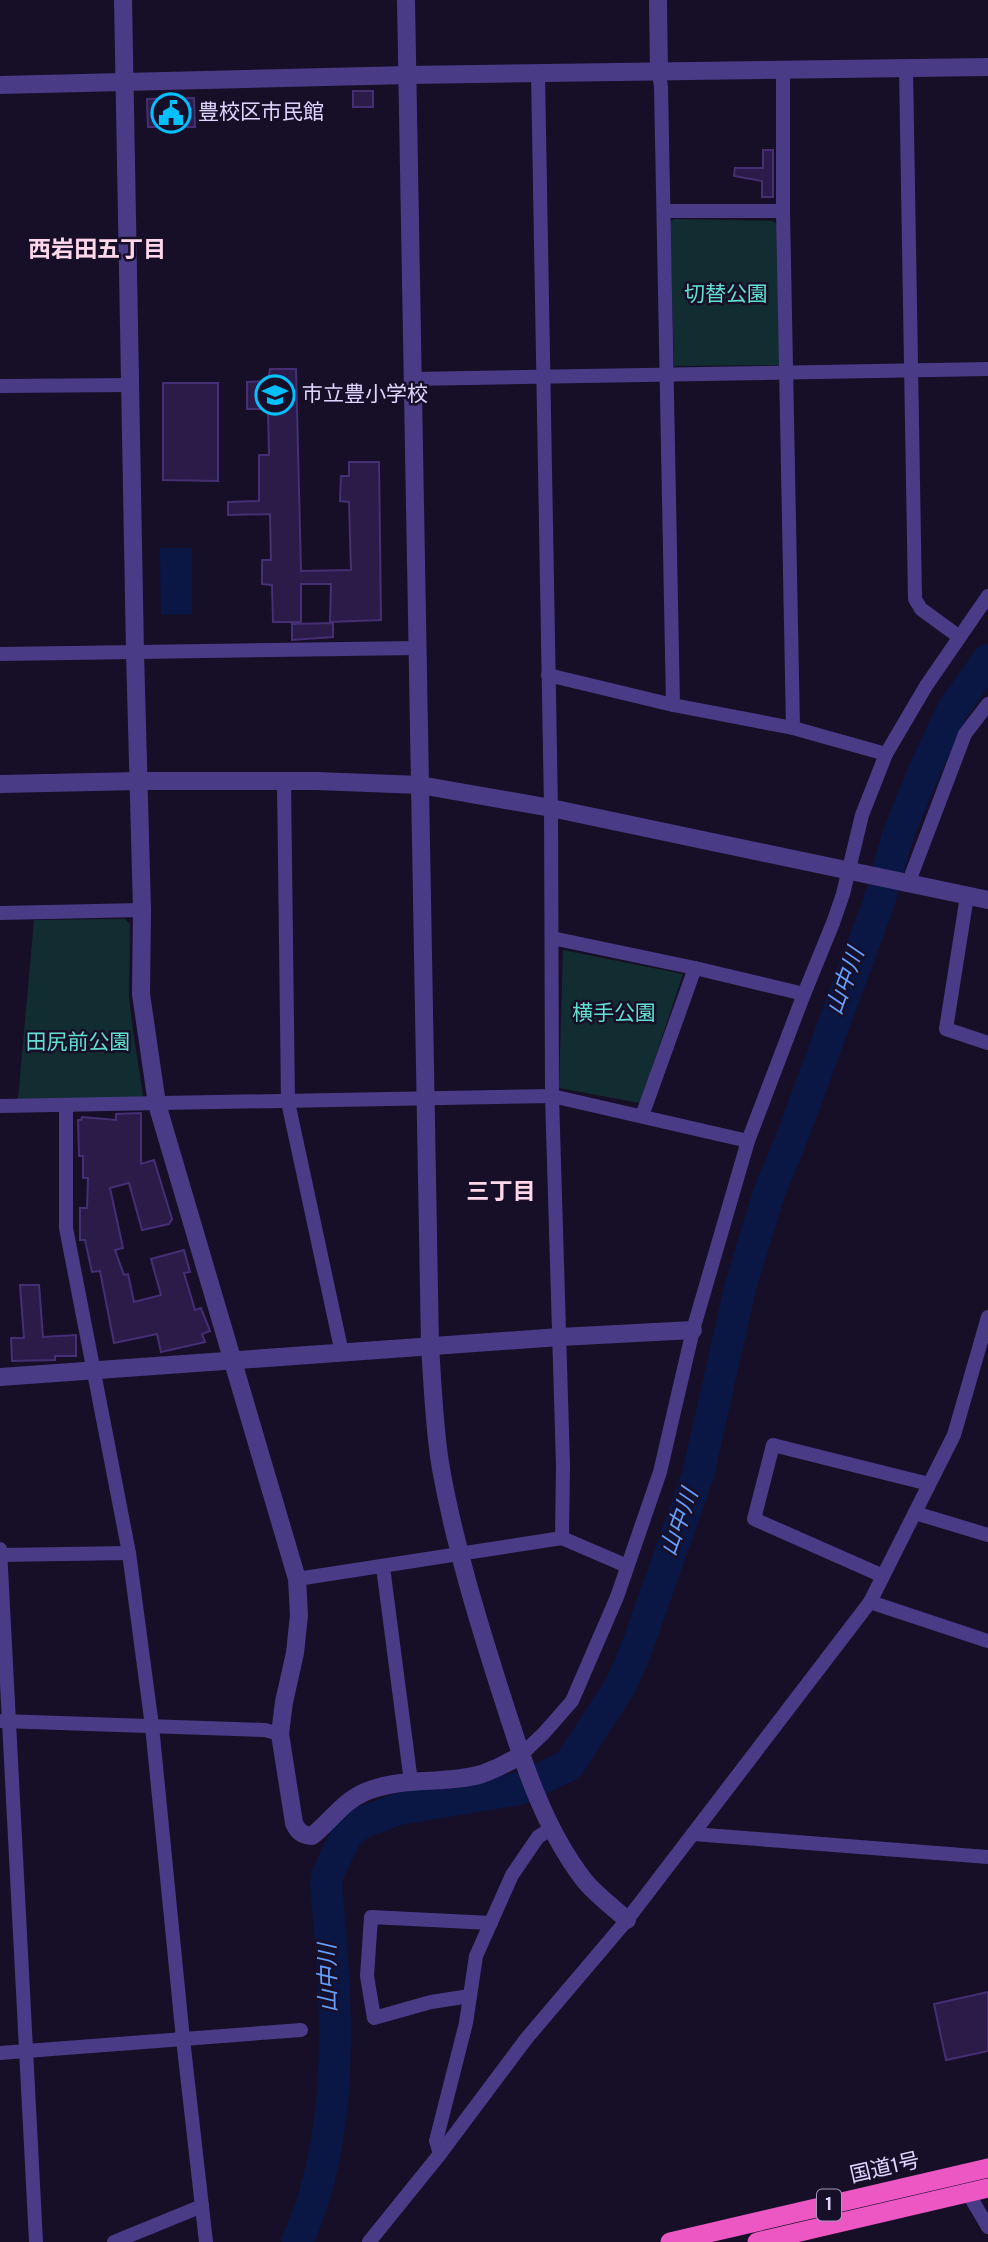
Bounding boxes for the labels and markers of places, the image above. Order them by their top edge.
public building icon: 豊校区市民館 [150,92,192,134]
place label: 豊校区市民館 [198,100,324,127]
school or university icon: 市立豊小学校 [254,374,296,416]
place label: 市立豊小学校 [302,382,428,409]

